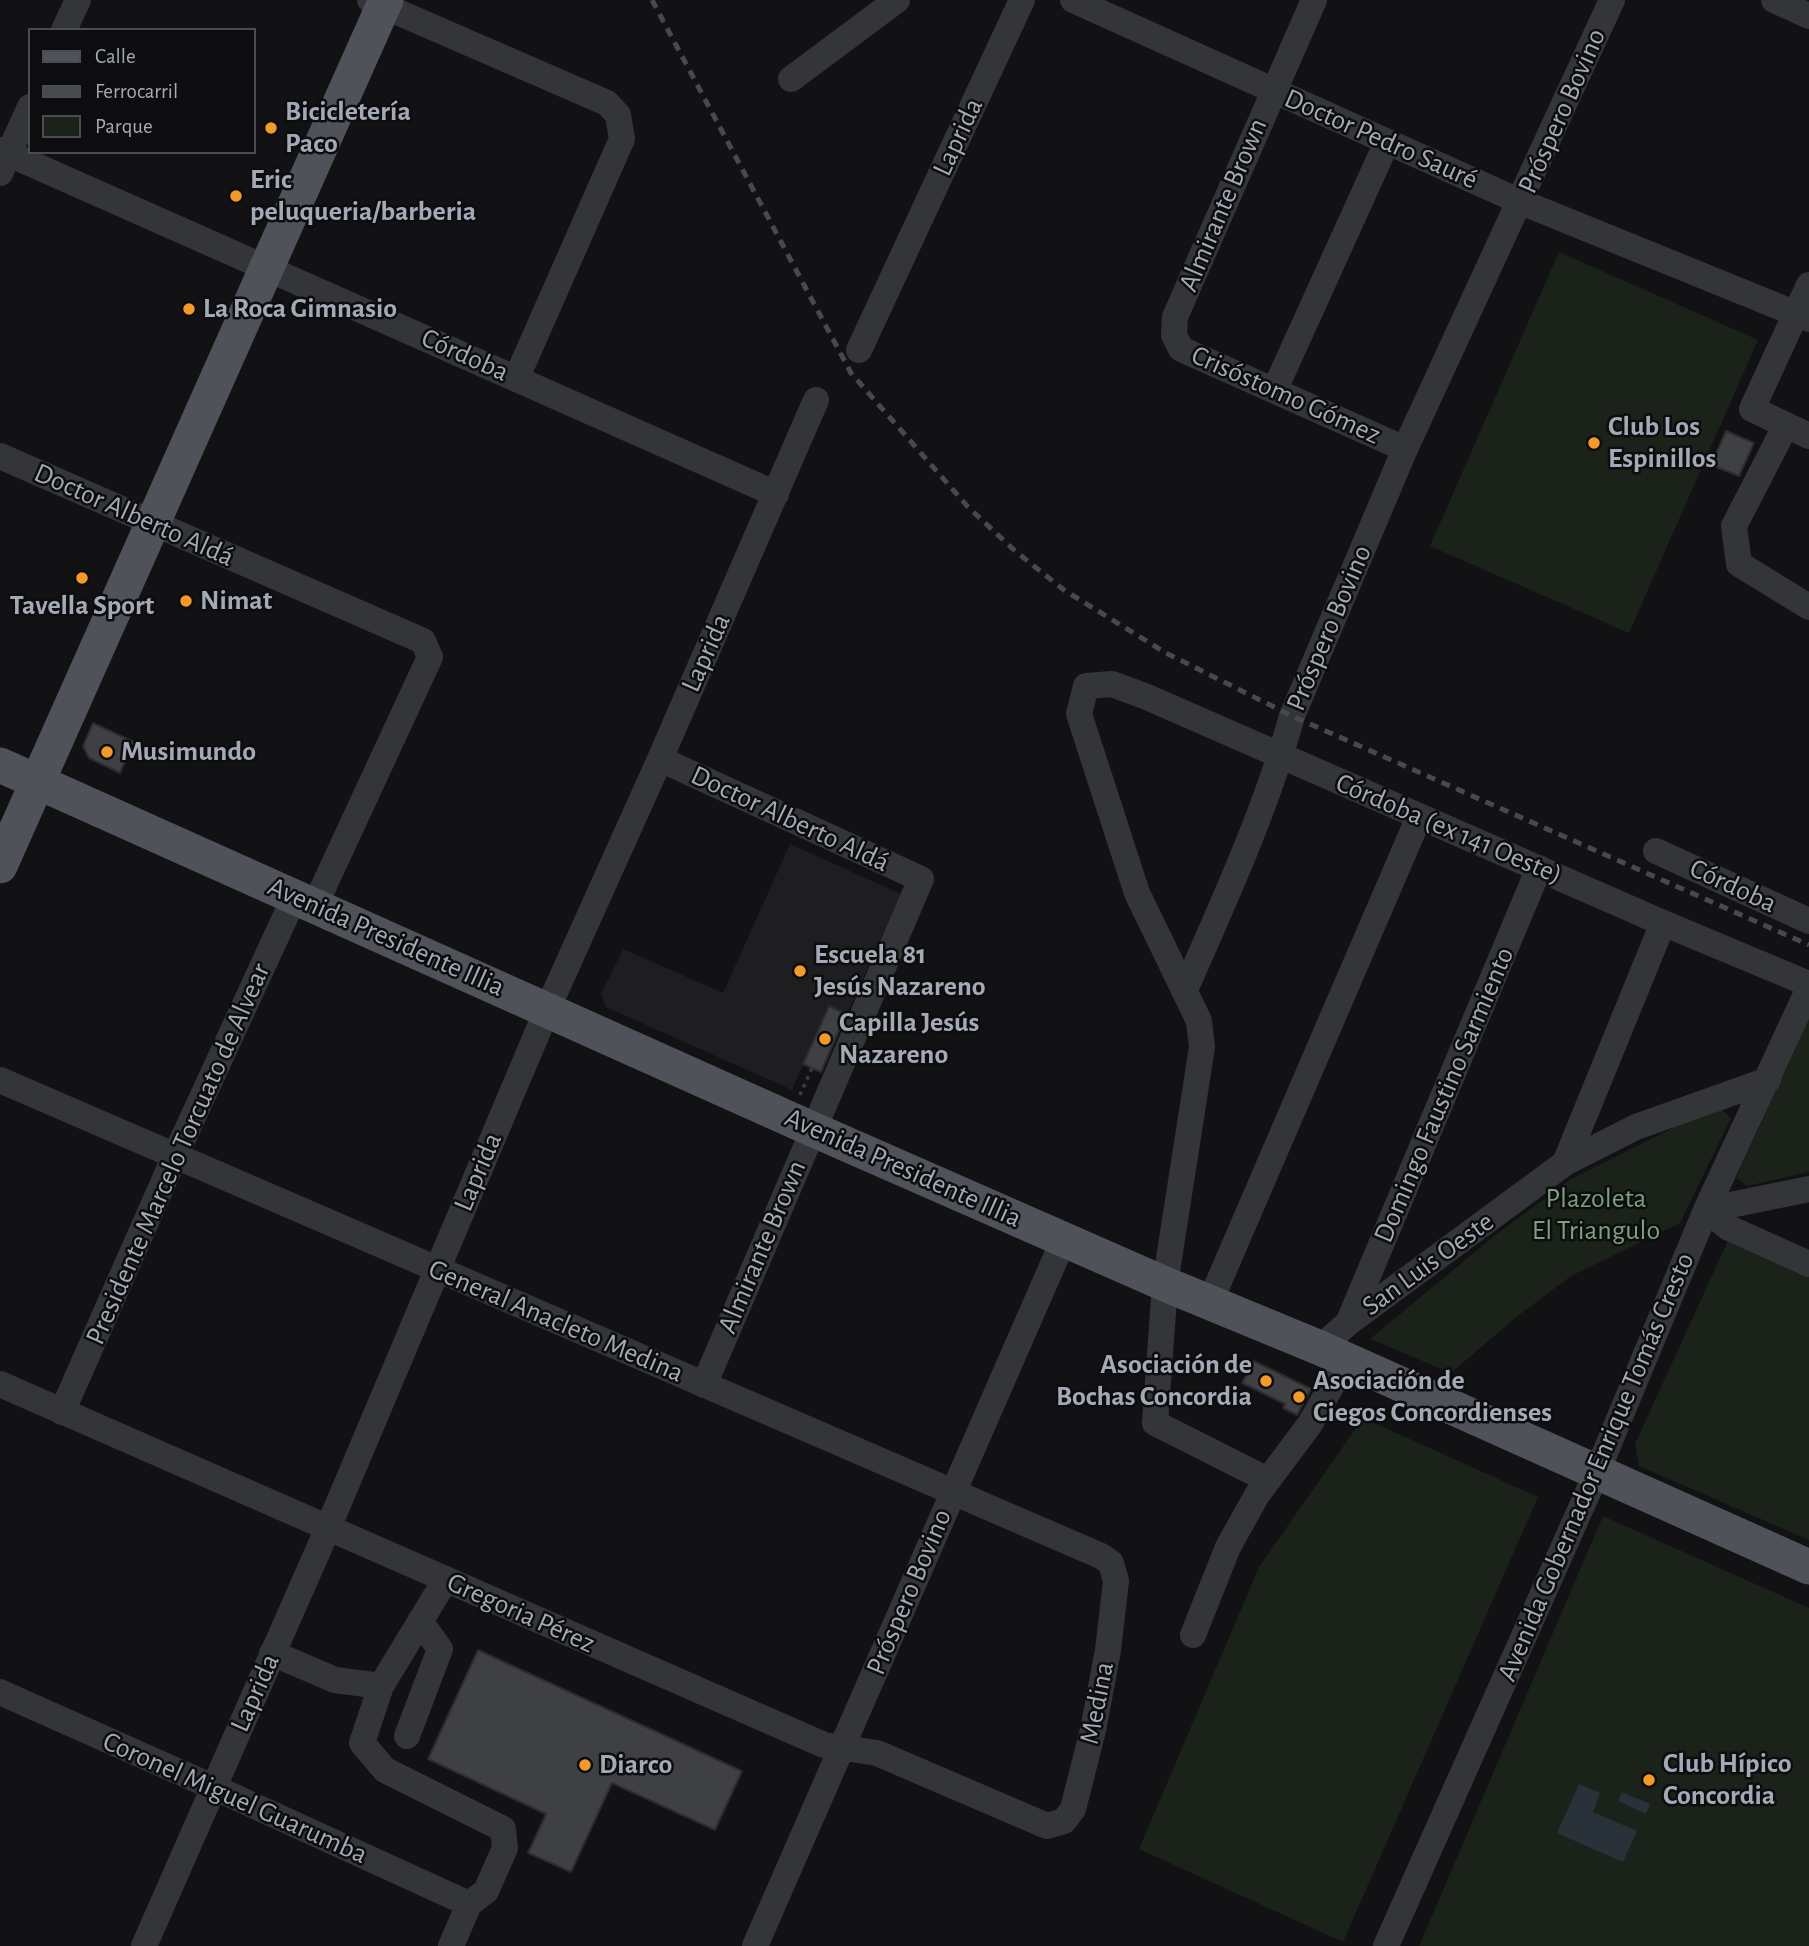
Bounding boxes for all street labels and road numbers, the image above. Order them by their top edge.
street label: Próspero Bovino [1511,23,1613,199]
street label: Doctor Pedro Sauré [1279,81,1483,197]
street label: Laprida [925,93,991,181]
street label: Almirante Brown [1171,113,1275,297]
street label: Córdoba [416,321,514,389]
street label: Crisóstomo Gómez [1186,338,1386,452]
street label: Doctor Alberto Aldá [29,456,239,574]
street label: Próspero Bovino [1279,540,1379,716]
street label: Laprida [674,609,738,697]
street label: Doctor Alberto Aldá [685,758,895,880]
street label: Córdoba (ex 141 Oeste) [1331,766,1567,892]
street label: Córdoba [1684,851,1782,921]
street label: Avenida Presidente Illia [262,870,510,1004]
street label: Domingo Faustino Sarmiento [1366,942,1522,1248]
street label: Presidente Marcelo Torcuato de Alvear [78,958,278,1350]
street label: Avenida Presidente Illia [779,1101,1027,1235]
street label: Laprida [447,1128,509,1216]
street label: Almirante Brown [710,1155,814,1339]
street label: San Luis Oeste [1356,1205,1500,1323]
street label: Avenida Gobernador Enrique Tomás Cresto [1490,1248,1702,1686]
street label: General Anacleto Medina [424,1252,688,1390]
street label: Próspero Bovino [859,1504,959,1680]
street label: Gregoria Pérez [442,1565,600,1661]
street label: Laprida [223,1649,287,1737]
street label: Medina [1073,1659,1121,1747]
street label: Coronel Miguel Guarumba [98,1724,372,1872]

